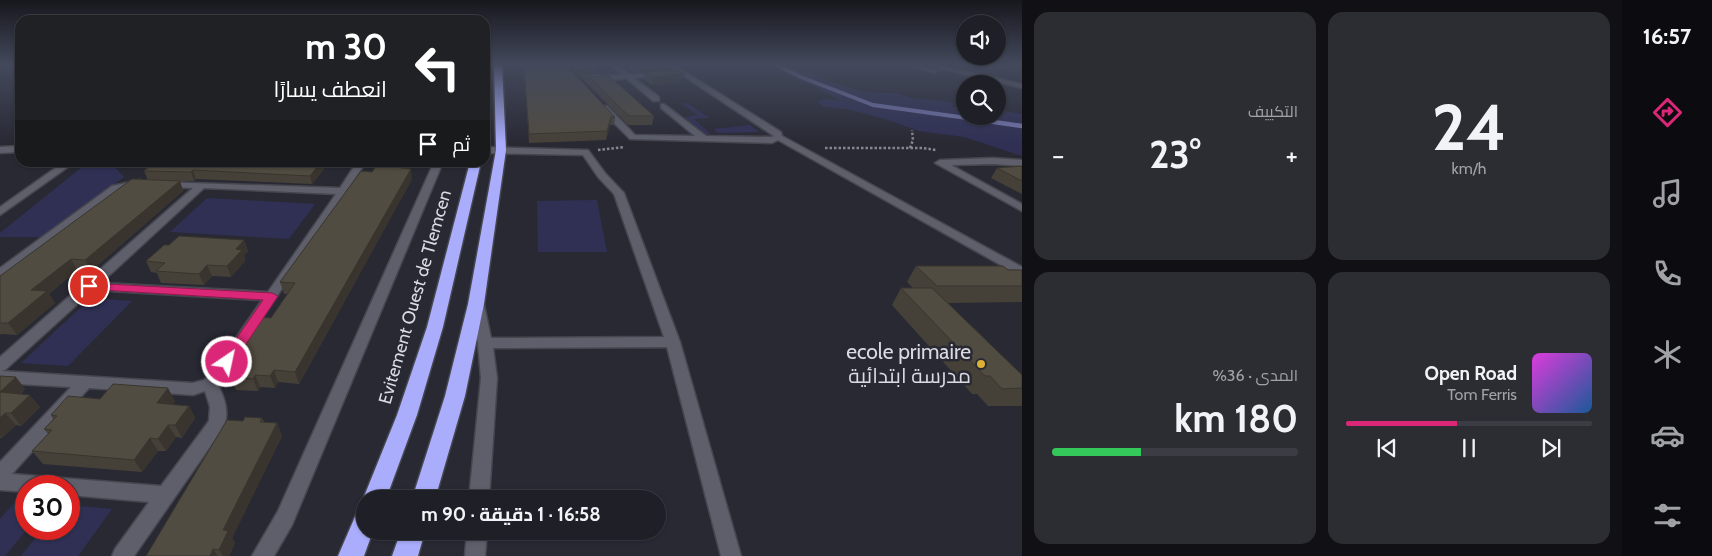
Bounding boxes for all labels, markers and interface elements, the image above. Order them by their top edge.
map controls [956,15,1006,125]
button: sound [956,15,1006,65]
text: 16:57 [1643,23,1691,50]
text: 30 m [305,25,387,68]
icon: left [405,35,470,100]
button: search [956,75,1006,125]
text: انعطف يسارًا [274,76,387,103]
text: 24 [1432,87,1506,166]
icon: directions [1650,95,1685,130]
text: التكييف [1248,102,1298,121]
icon: arrive [414,130,442,158]
text: 23° [1149,131,1201,178]
text: ثم [452,133,470,156]
text: − [1052,138,1064,172]
text: + [1286,138,1298,172]
text: km/h [1451,159,1487,178]
icon: music [1650,176,1685,211]
street label: Evitement Ouest de Tlemcen [374,187,456,407]
icon: phone [1650,256,1685,291]
pin [68,265,110,307]
icon: arrive [75,272,103,300]
position arrow [200,335,252,387]
icon: climate [1650,337,1685,372]
place label: ecole primaire مدرسة ابتدائية [846,339,971,388]
marker: ecole primaire مدرسة ابتدائية [975,358,987,370]
text: Open Road [1425,362,1517,385]
text: المدى · 36% [1212,366,1298,385]
text: Tom Ferris [1447,385,1517,404]
text: 180 km [1174,395,1298,442]
icon: car [1650,418,1685,453]
icon: previous [1373,434,1401,462]
icon: pause [1455,434,1483,462]
icon: next [1537,434,1565,462]
speed limit sign: 30 [15,475,80,540]
icon: filters [1650,498,1685,533]
text: 16:58 · 1 دقيقة · 90 m [421,503,601,526]

